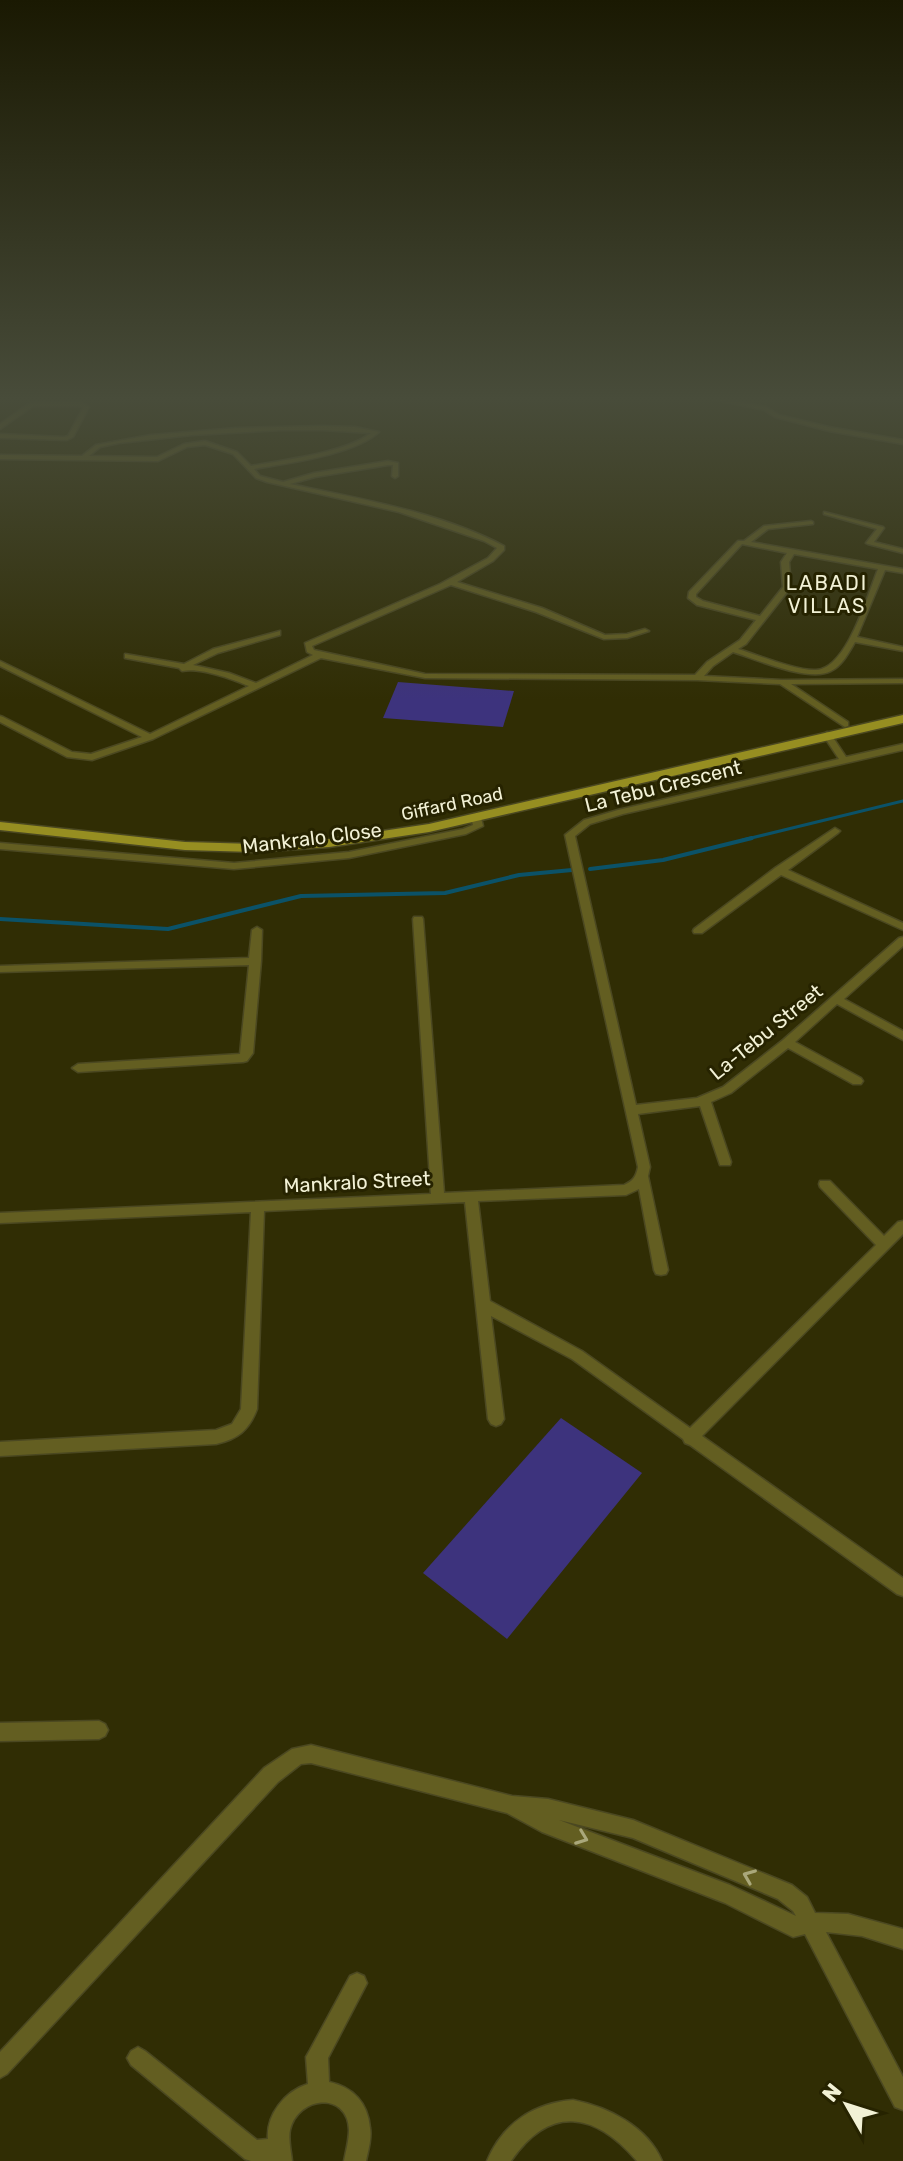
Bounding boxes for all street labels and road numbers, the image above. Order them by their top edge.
street label: La Tebu Crescent [582,755,744,817]
street label: Giffard Road [399,783,505,825]
street label: Mankralo Close [241,818,383,858]
street label: La-Tebu Street [705,979,827,1085]
street label: Mankralo Street [283,1166,431,1198]

